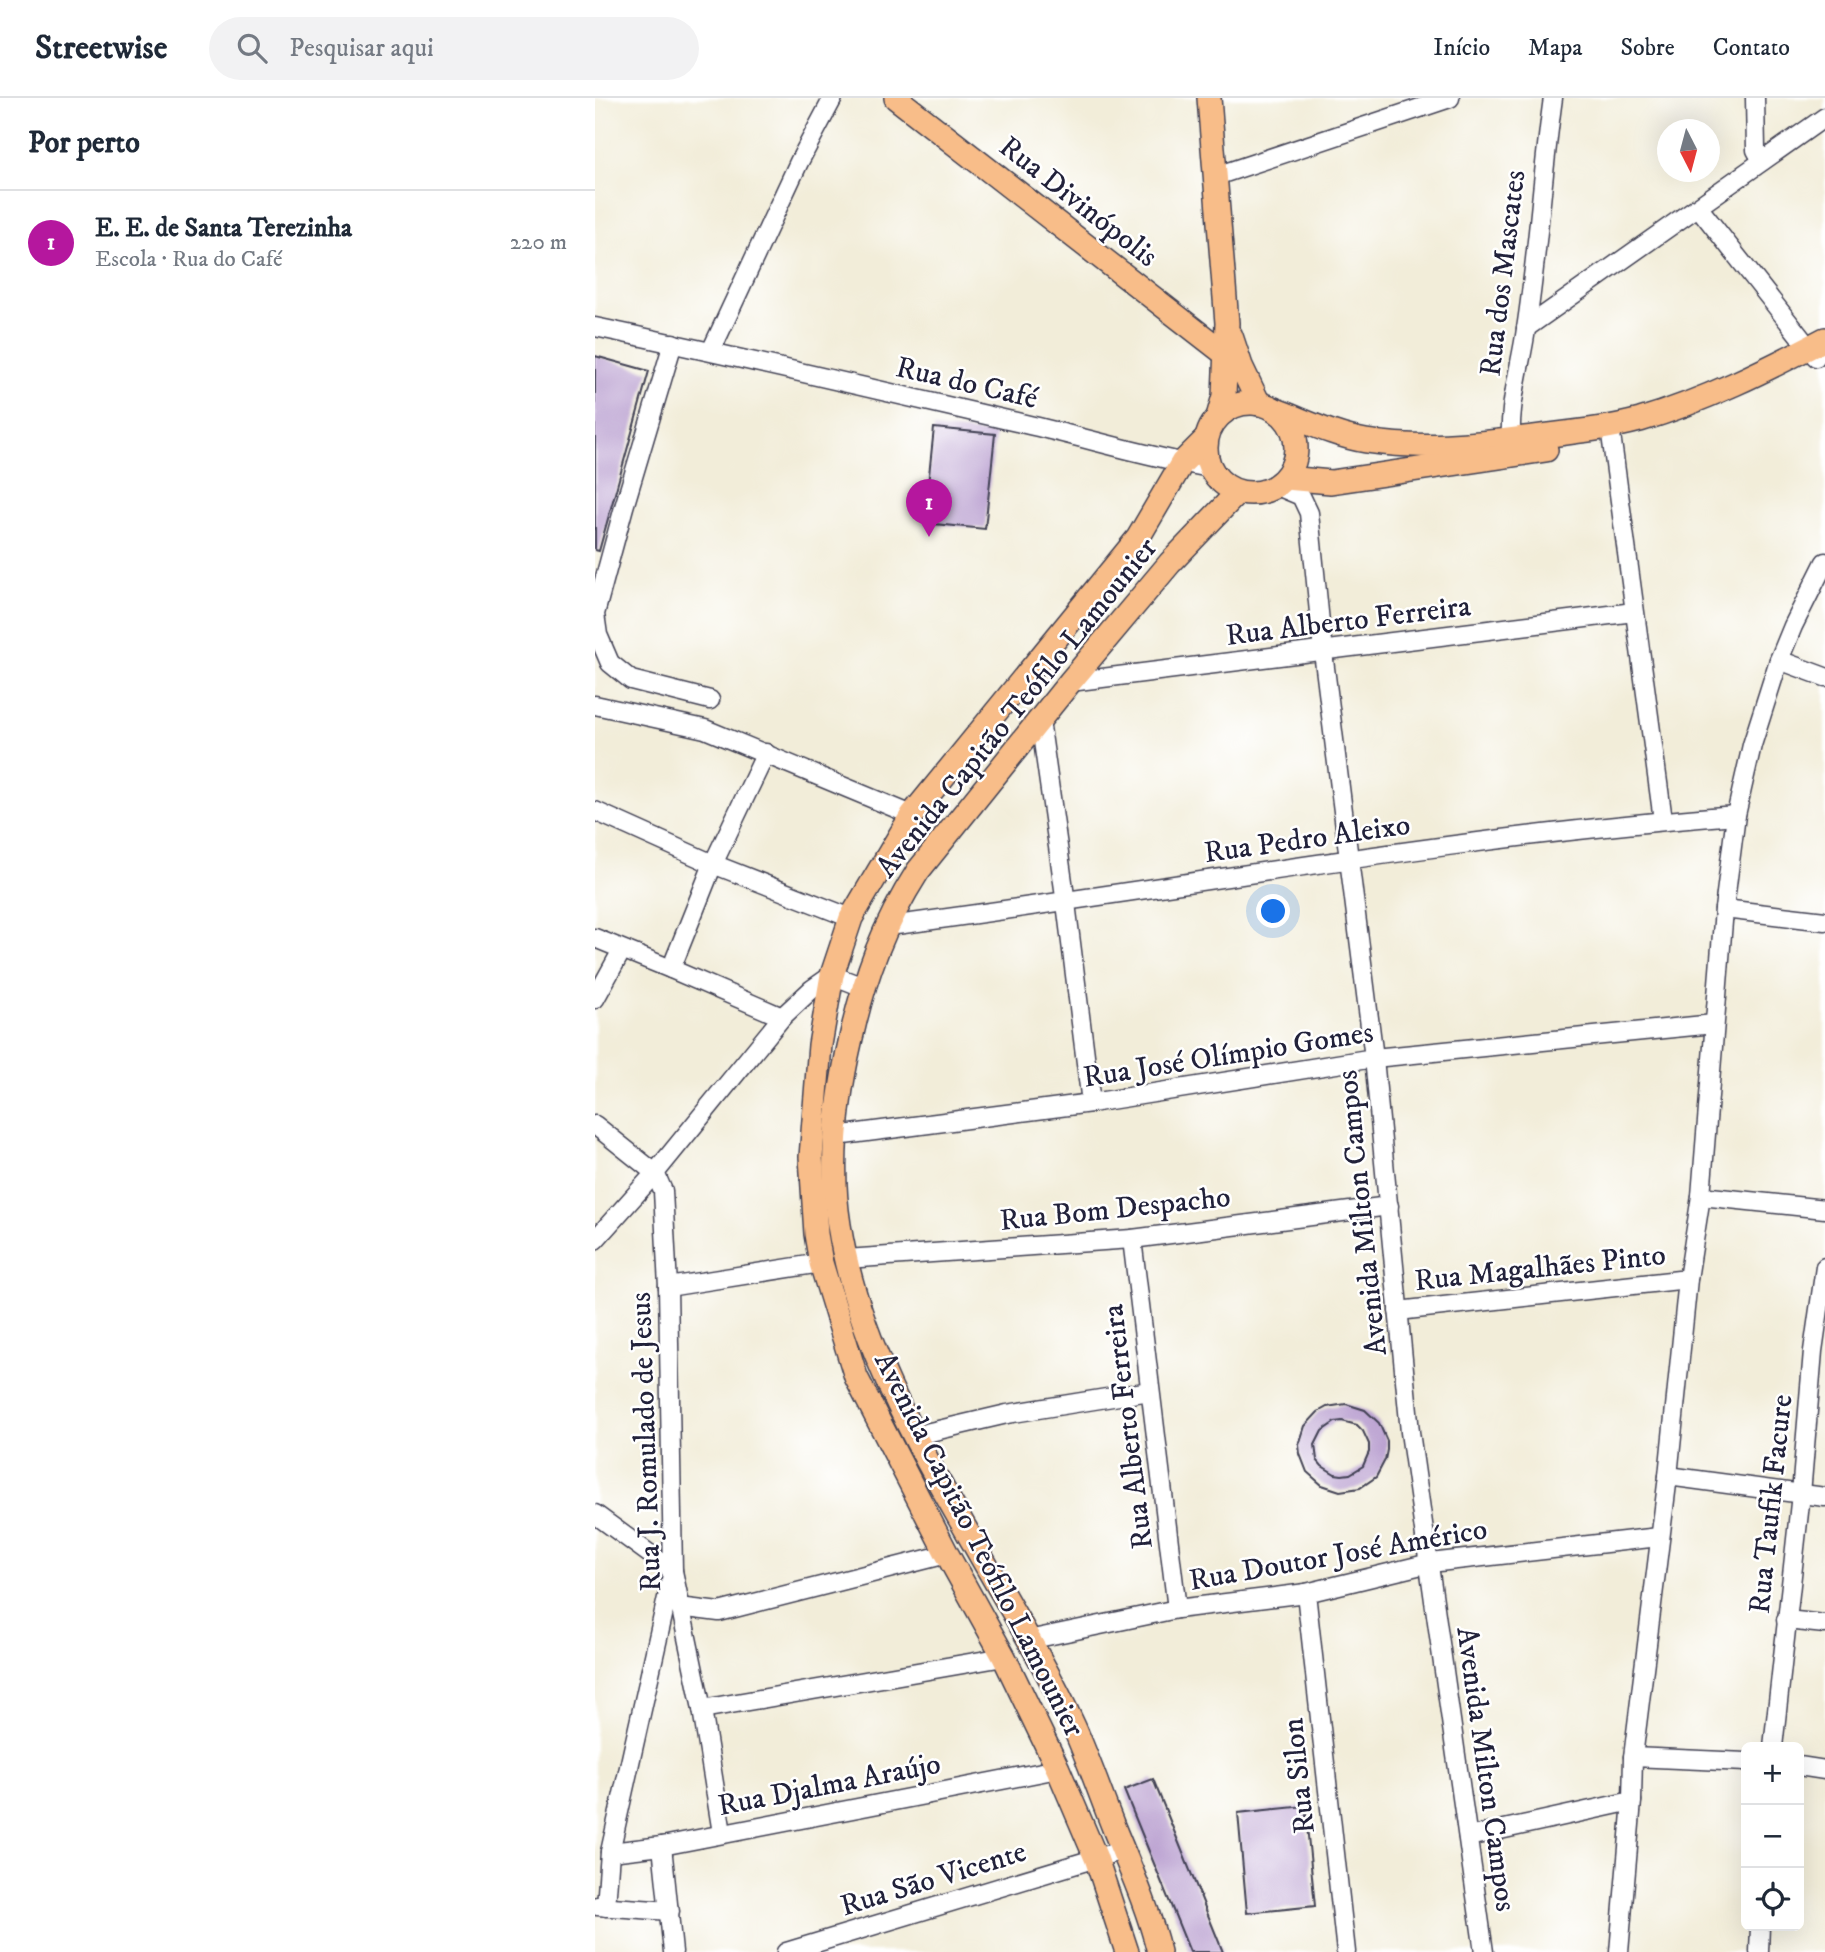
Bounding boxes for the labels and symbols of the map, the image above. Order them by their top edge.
north arrow [1657,119,1720,182]
street label: Rua Divinópolis [991,129,1165,276]
street label: Rua dos Mascates [1472,168,1534,378]
street label: Rua do Café [892,349,1042,418]
pin: 1 [906,479,952,537]
street label: Avenida Capitão Teófilo Lamounier [868,530,1166,885]
street label: Rua Alberto Ferreira [1224,588,1473,655]
street label: Rua Pedro Aleixo [1202,807,1413,872]
your location [1256,894,1290,928]
street label: Rua José Olímpio Gomes [1081,1014,1376,1097]
street label: Avenida Milton Campos [1329,1068,1396,1357]
street label: Rua Bom Despacho [998,1179,1232,1240]
street label: Rua Magalhães Pinto [1413,1237,1668,1300]
street label: Rua J. Romulado de Jesus [623,1292,670,1592]
street label: Rua Alberto Ferreira [1095,1302,1162,1551]
street label: Avenida Capitão Teófilo Lamounier [865,1346,1092,1743]
street label: Rua Taufik Facure [1742,1393,1801,1616]
street label: Rua Doutor José Américo [1186,1511,1490,1600]
street label: Avenida Milton Campos [1447,1625,1524,1914]
street label: Rua Silon [1275,1716,1324,1836]
street label: Rua Djalma Araújo [715,1746,944,1825]
street label: Rua São Vicente [836,1834,1031,1925]

